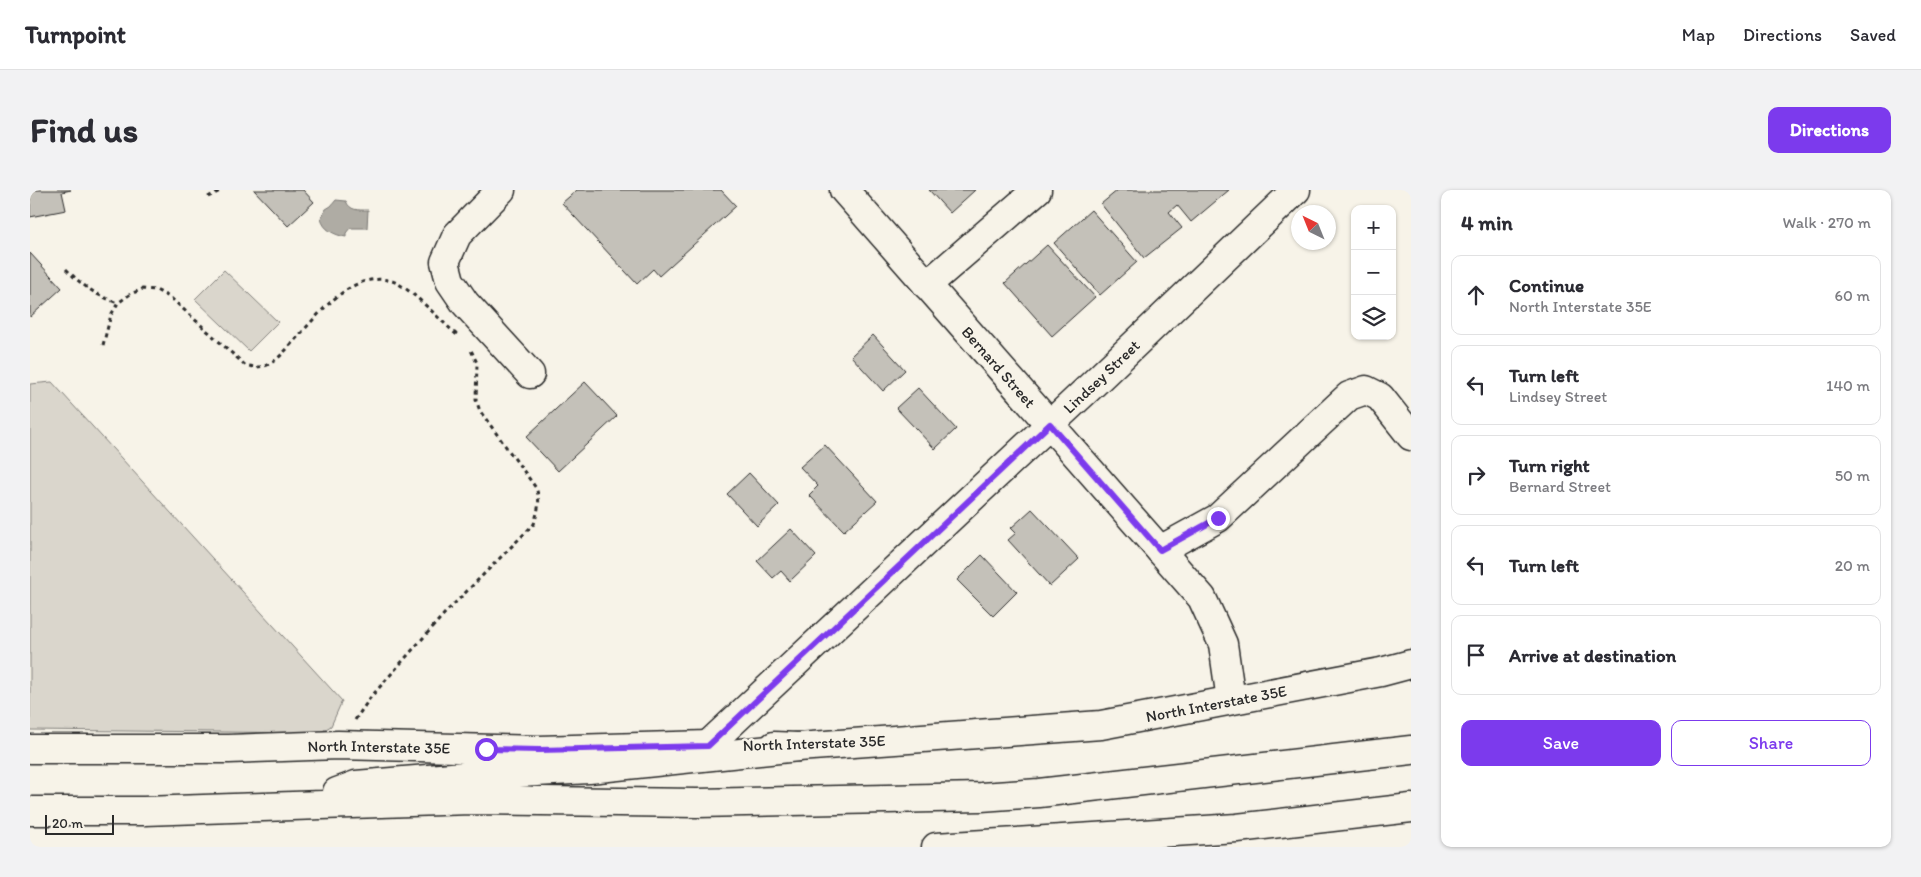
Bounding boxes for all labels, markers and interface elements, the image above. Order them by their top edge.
text: Turnpoint [25,20,126,49]
text: Map [1682,24,1715,46]
text: Directions [1743,24,1822,46]
text: Saved [1850,24,1896,46]
button: Directions [1768,107,1891,153]
text: Find us [30,109,138,151]
north arrow [1291,205,1336,250]
map controls [1351,205,1396,340]
button: + [1351,205,1396,250]
text: 4 min [1461,210,1513,235]
text: Walk · 270 m [1783,213,1871,232]
button: − [1351,250,1396,295]
text: Continue [1509,274,1584,297]
icon: ahead [1462,281,1490,309]
text: 60 m [1835,286,1870,305]
button: layers [1351,295,1396,340]
text: North Interstate 35E [1509,297,1652,316]
street label: Bernard Street [958,322,1040,411]
street label: Lindsey Street [1059,335,1143,417]
text: Turn left [1509,364,1579,387]
icon: left [1462,371,1490,399]
text: 140 m [1826,376,1870,395]
text: Lindsey Street [1509,387,1607,406]
text: Turn right [1509,454,1590,477]
icon: right [1462,461,1490,489]
text: 50 m [1835,466,1870,485]
text: Bernard Street [1509,477,1611,496]
route end [1207,507,1230,530]
icon: left [1462,551,1490,579]
text: Turn left [1509,554,1579,577]
text: 20 m [1835,556,1870,575]
icon: arrive [1462,641,1490,669]
text: Arrive at destination [1509,644,1676,667]
street label: North Interstate 35E [1144,681,1288,726]
button: Save [1461,720,1661,766]
button: Share [1671,720,1871,766]
street label: North Interstate 35E [742,731,886,755]
street label: North Interstate 35E [307,735,451,757]
route start [475,738,498,761]
scale bar [45,812,114,835]
text: 20 m [52,815,83,832]

